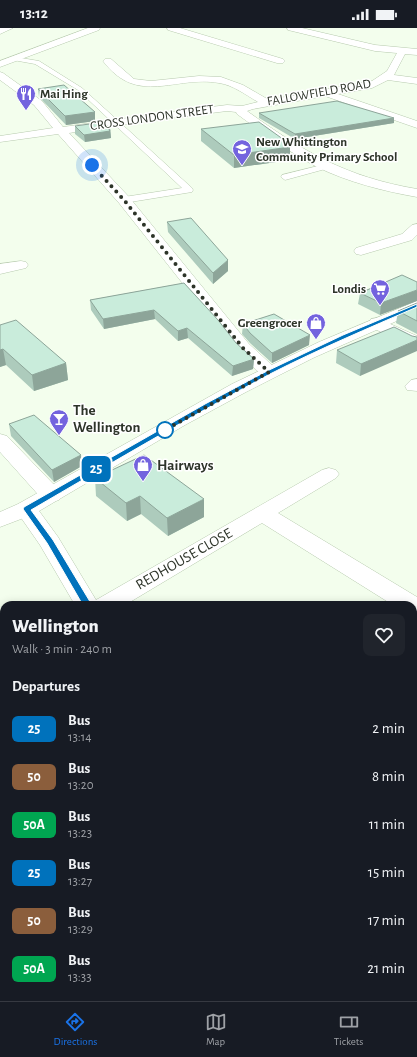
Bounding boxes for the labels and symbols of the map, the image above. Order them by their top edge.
street label: FALLOWFIELD ROAD [266,77,372,109]
restaurant icon: Mai Hing [15,83,37,111]
place label: Mai Hing [40,88,88,101]
street label: CROSS LONDON STREET [89,103,215,133]
place label: New Whittington Community Primary School [256,136,397,164]
school or university icon: New Whittington Community Primary School [231,138,253,166]
your location [82,155,102,175]
supermarket icon: Londis [369,278,391,306]
place label: Londis [332,283,366,296]
shop icon: Greengrocer [305,312,327,340]
place label: Greengrocer [238,317,302,330]
place label: The Wellington [73,403,140,435]
bar icon: The Wellington [48,408,70,436]
unlabelled marker [156,421,174,439]
shop icon: Hairways [132,454,154,482]
line badge: 25 [78,456,114,482]
place label: Hairways [157,458,214,473]
street label: REDHOUSE CLOSE [133,525,235,593]

